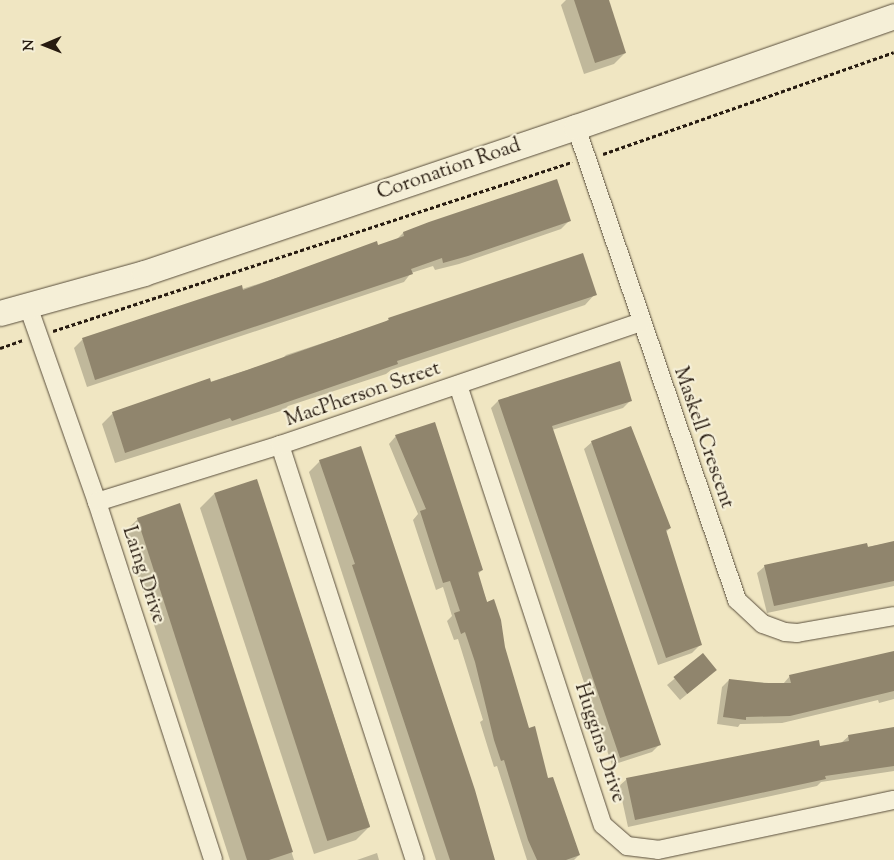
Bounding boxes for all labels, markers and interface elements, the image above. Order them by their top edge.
north arrow [20,20,70,70]
text: N [20,39,40,51]
street label: Coronation Road [374,134,524,206]
street label: MacPherson Street [282,357,444,433]
street label: Maskell Crescent [668,364,738,512]
street label: Laing Drive [116,523,170,627]
street label: Huggins Drive [568,680,630,806]

